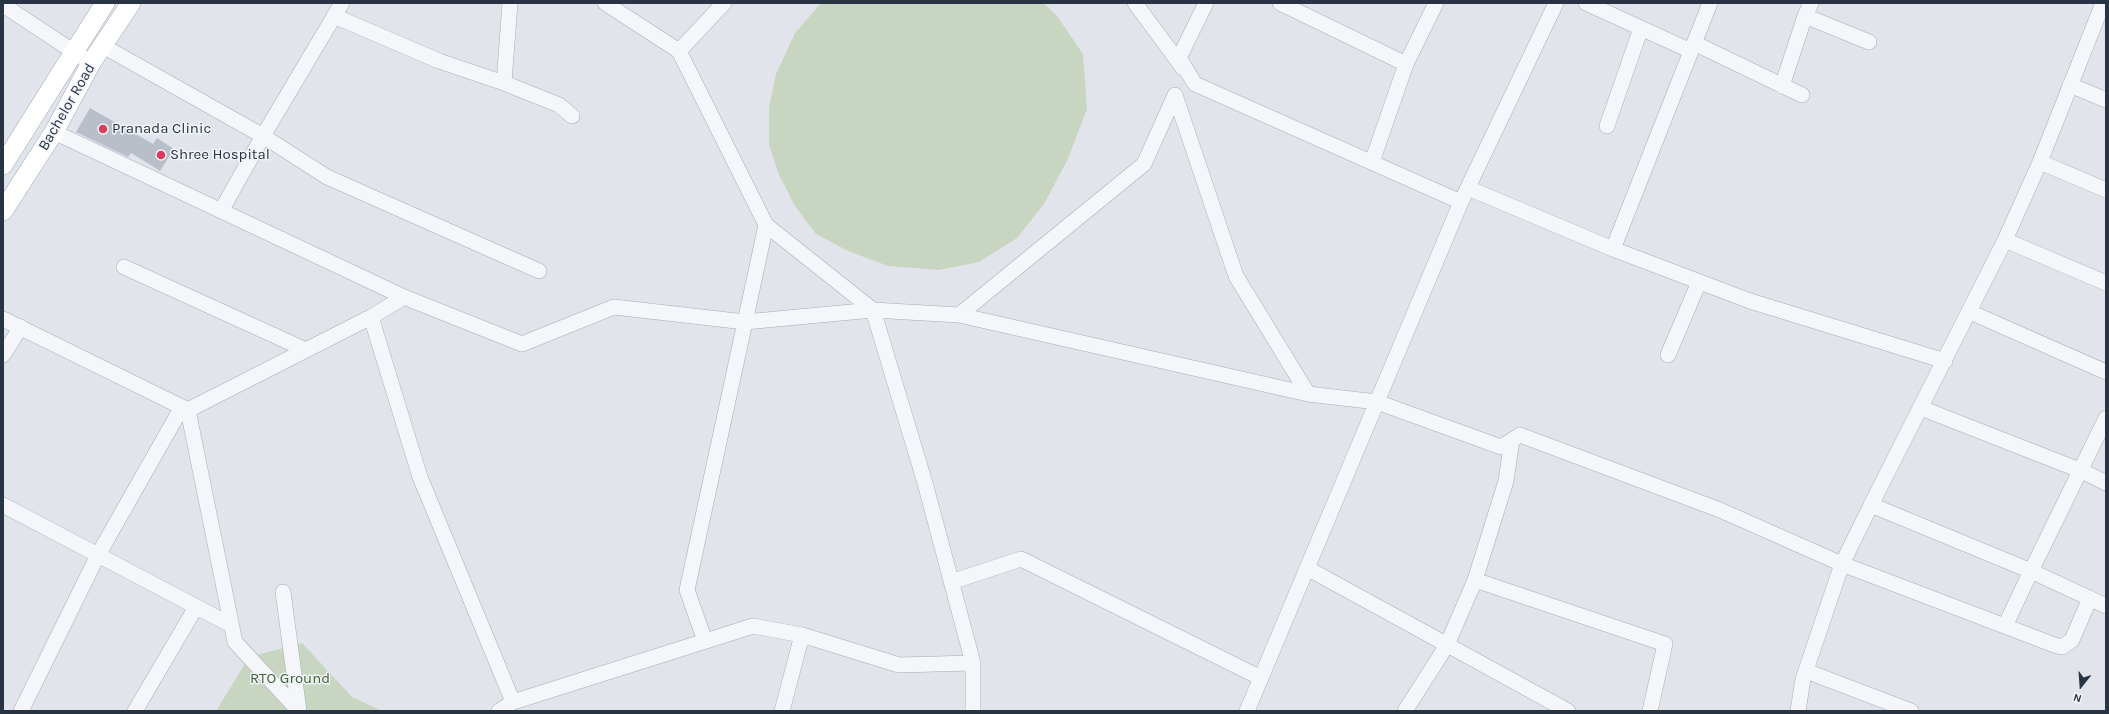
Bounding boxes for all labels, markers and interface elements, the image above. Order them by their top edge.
street label: Bachelor Road [35,60,99,154]
place label: Pranada Clinic [112,120,211,138]
marker: Pranada Clinic [97,123,109,135]
place label: Shree Hospital [170,146,270,164]
marker: Shree Hospital [155,149,167,161]
north arrow [2061,666,2101,706]
park label: RTO Ground [250,670,330,688]
text: N [2072,691,2083,705]

